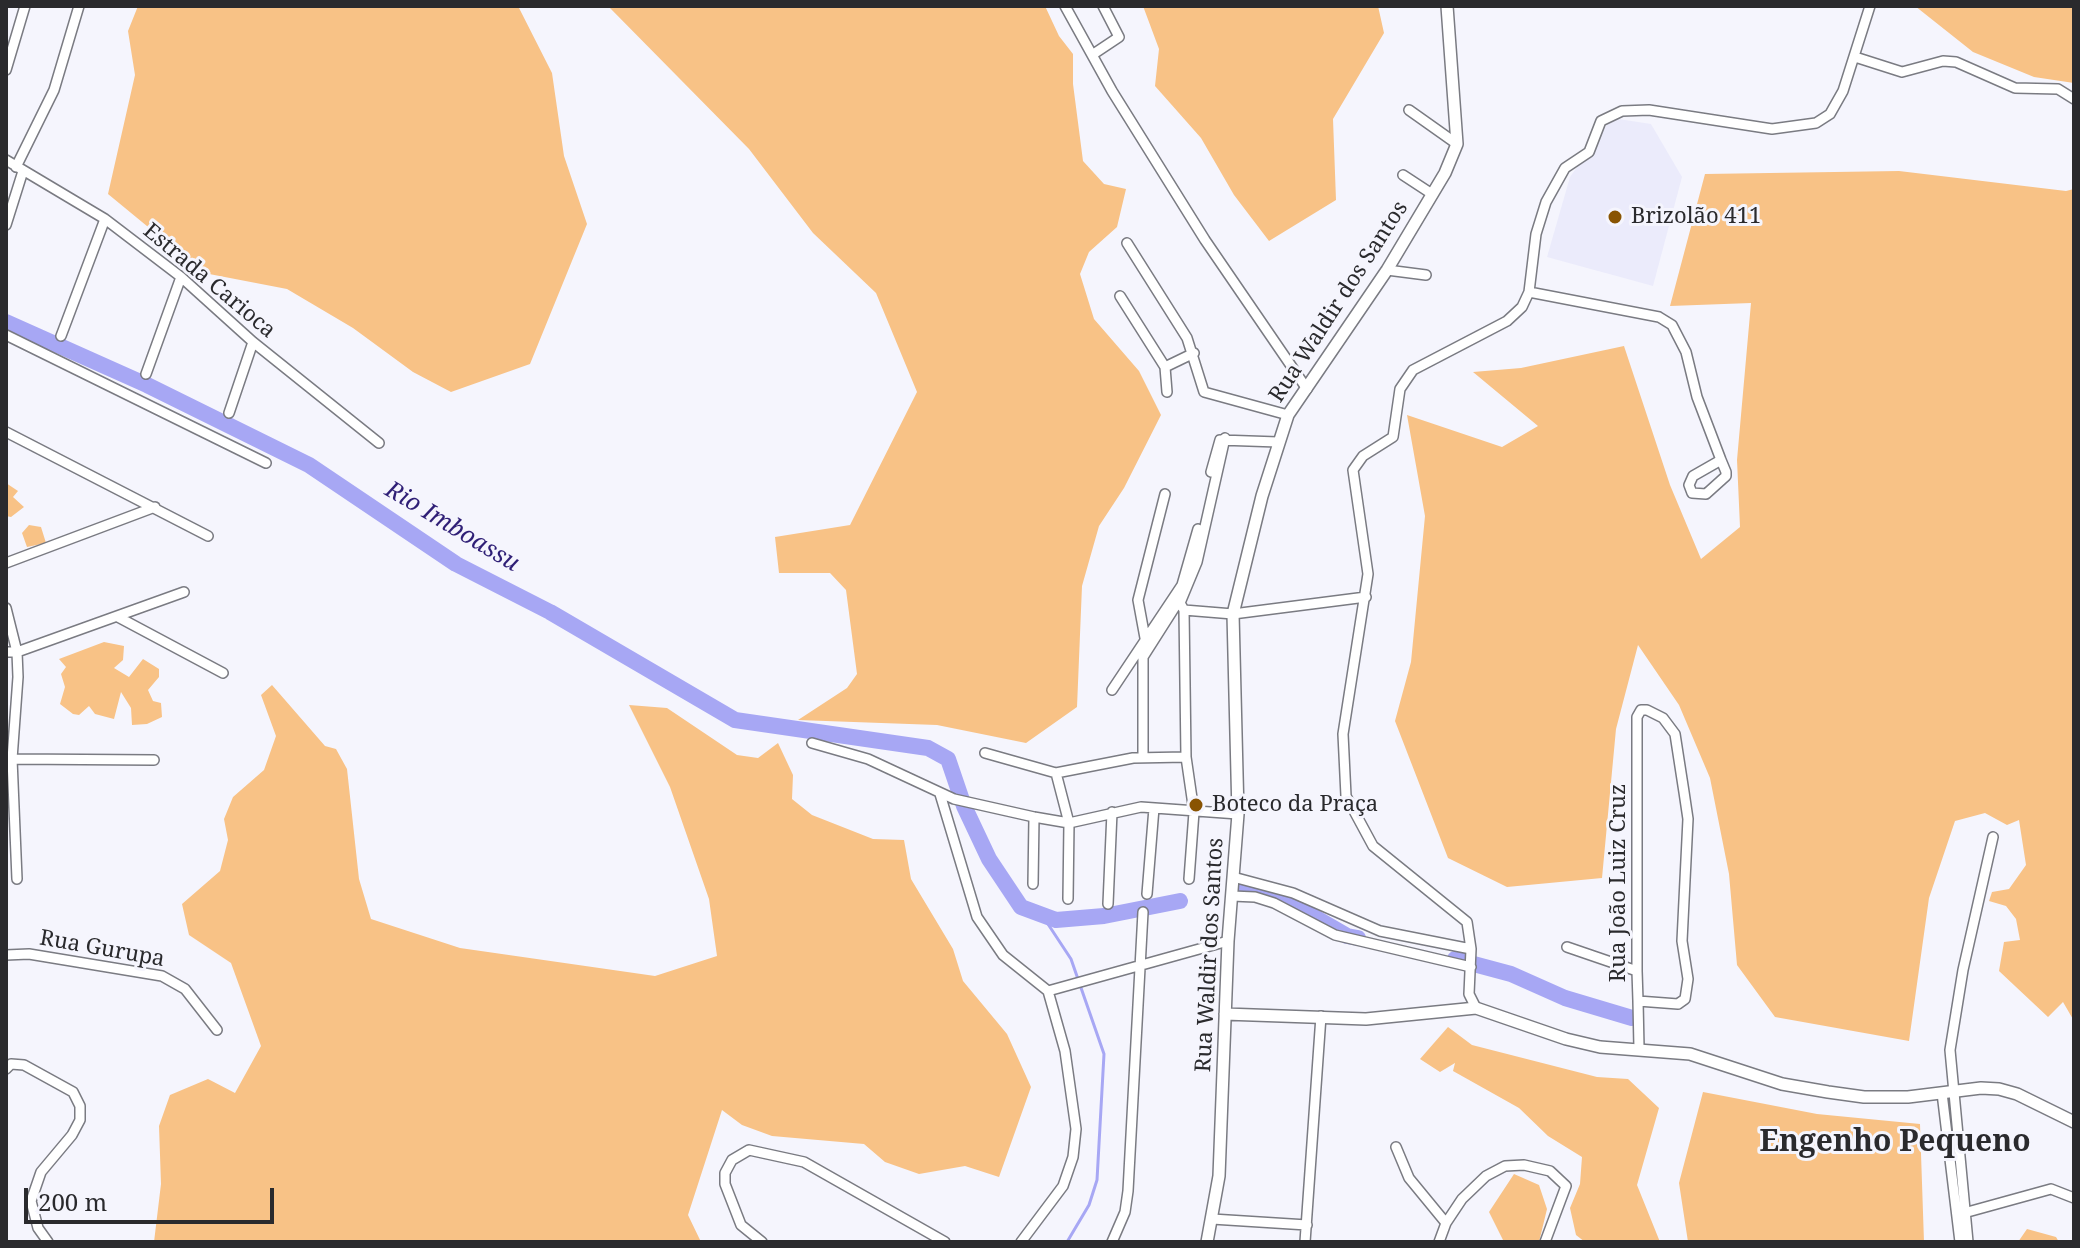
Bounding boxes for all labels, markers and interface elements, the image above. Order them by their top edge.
street label: Rua Waldir dos Santos [1264,196,1414,408]
place label: Brizolão 411 [1631,204,1761,230]
marker: Brizolão 411 [1606,208,1624,226]
street label: Estrada Carioca [138,218,280,344]
water label: Rio Imboassu [380,476,524,578]
street label: Rua João Luiz Cruz [1606,784,1632,982]
place label: Boteco da Praça [1212,792,1378,818]
marker: Boteco da Praça [1187,796,1205,814]
street label: Rua Waldir dos Santos [1191,837,1229,1073]
street label: Rua Gurupa [37,925,167,973]
district label: Engenho Pequeno [1759,1124,2031,1160]
scale bar [28,1172,278,1222]
text: 200 m [38,1185,107,1218]

